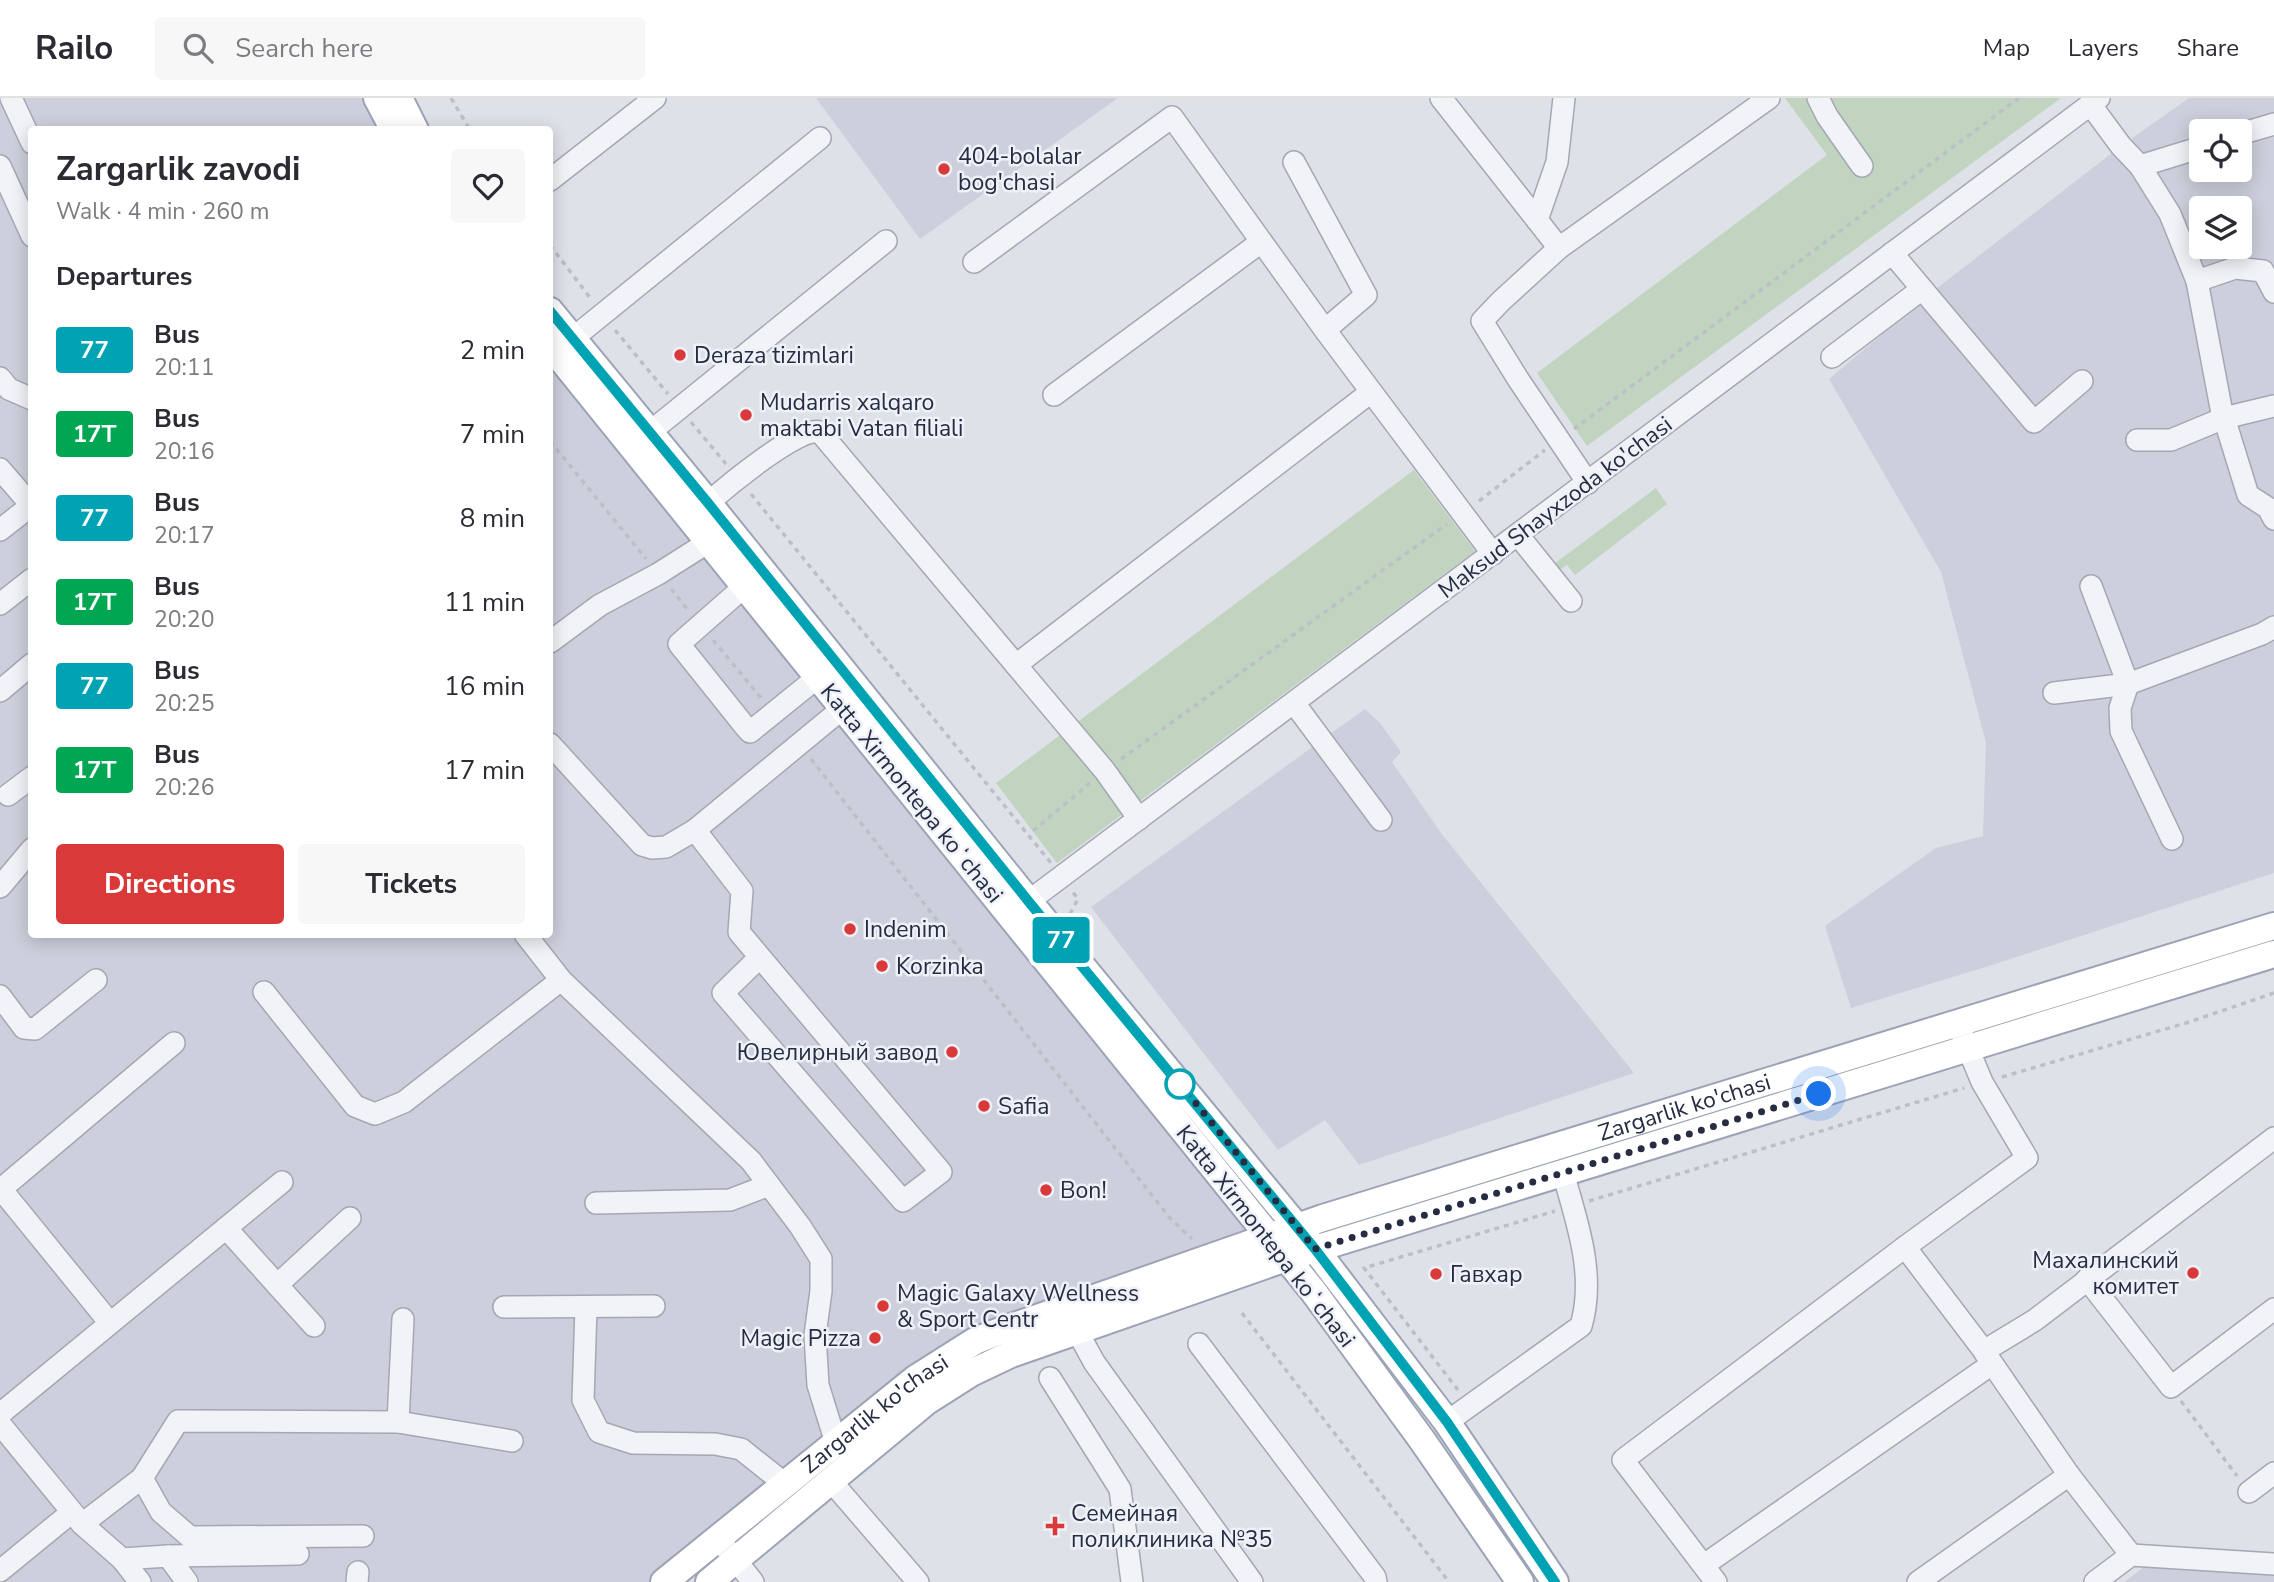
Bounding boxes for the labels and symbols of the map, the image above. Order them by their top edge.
place label: 404-bolalar bog'chasi [958,141,1082,198]
marker: 404-bolalar bog'chasi [936,161,952,177]
place label: Deraza tizimlari [694,340,854,371]
marker: Deraza tizimlari [672,347,688,363]
place label: Mudarris xalqaro maktabi Vatan filiali [760,387,963,444]
marker: Mudarris xalqaro maktabi Vatan filiali [738,407,754,423]
street label: Maksud Shayxzoda ko'chasi [1432,409,1679,606]
street label: Katta Xirmontepa koʻchasi [813,677,1010,910]
place label: Indenim [864,914,947,945]
line badge: 77 [1030,917,1092,963]
marker: Indenim [842,921,858,937]
place label: Korzinka [896,951,984,982]
marker: Korzinka [874,958,890,974]
place label: Ювелирный завод [737,1037,938,1068]
marker: Ювелирный завод [944,1044,960,1060]
street label: Zargarlik ko'chasi [1595,1066,1774,1149]
unlabelled marker [1165,1069,1195,1099]
your location [1801,1076,1836,1111]
place label: Safia [998,1091,1049,1122]
marker: Safia [976,1098,992,1114]
street label: Katta Xirmontepa koʻchasi [1169,1119,1362,1354]
place label: Bon! [1060,1175,1107,1206]
marker: Bon! [1038,1182,1054,1198]
place label: Махалинский комитет [2032,1245,2180,1302]
place label: Гавхар [1450,1259,1523,1290]
marker: Махалинский комитет [2185,1265,2201,1281]
marker: Гавхар [1428,1266,1444,1282]
place label: Magic Galaxy Wellness & Sport Centr [897,1278,1139,1335]
marker: Magic Galaxy Wellness & Sport Centr [875,1298,891,1314]
place label: Magic Pizza [741,1323,861,1354]
marker: Magic Pizza [867,1330,883,1346]
street label: Zargarlik ko'chasi [795,1347,954,1481]
place label: Семейная поликлиника №35 [1071,1498,1272,1555]
marker: Семейная поликлиника №35 [1045,1516,1065,1536]

